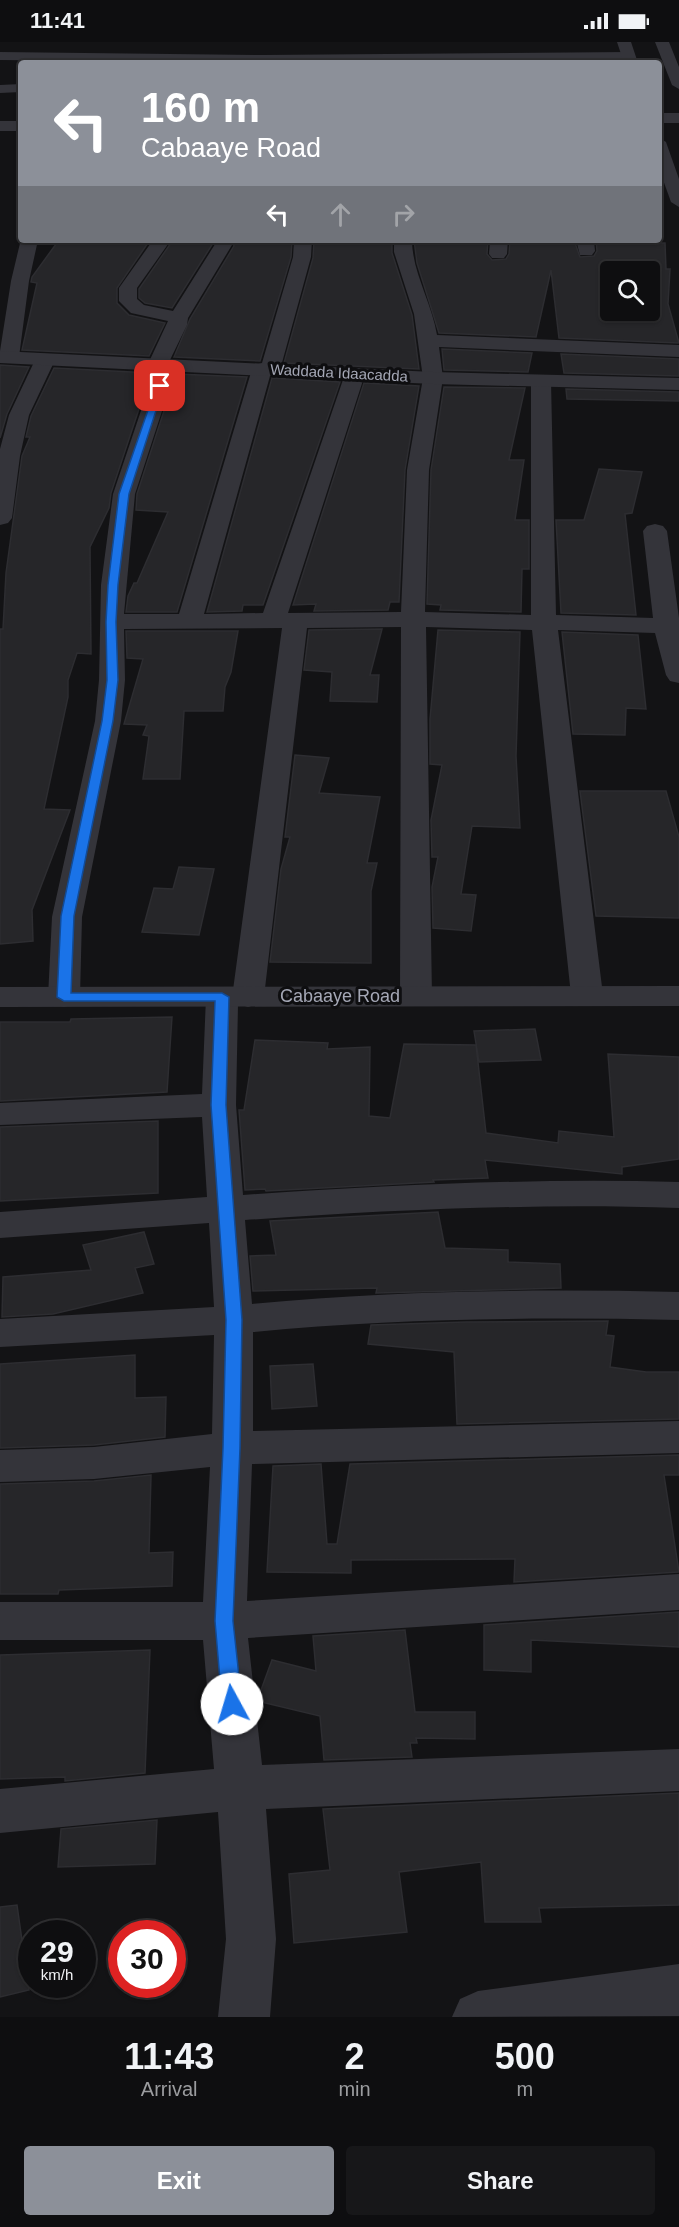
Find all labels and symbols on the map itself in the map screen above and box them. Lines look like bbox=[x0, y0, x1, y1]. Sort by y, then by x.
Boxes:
pin bbox=[134, 360, 185, 411]
street label: Waddada Idaacadda bbox=[270, 360, 409, 385]
street label: Cabaaye Road bbox=[280, 986, 400, 1006]
position arrow bbox=[200, 1672, 264, 1736]
speed limit sign: 30 bbox=[108, 1920, 186, 1998]

